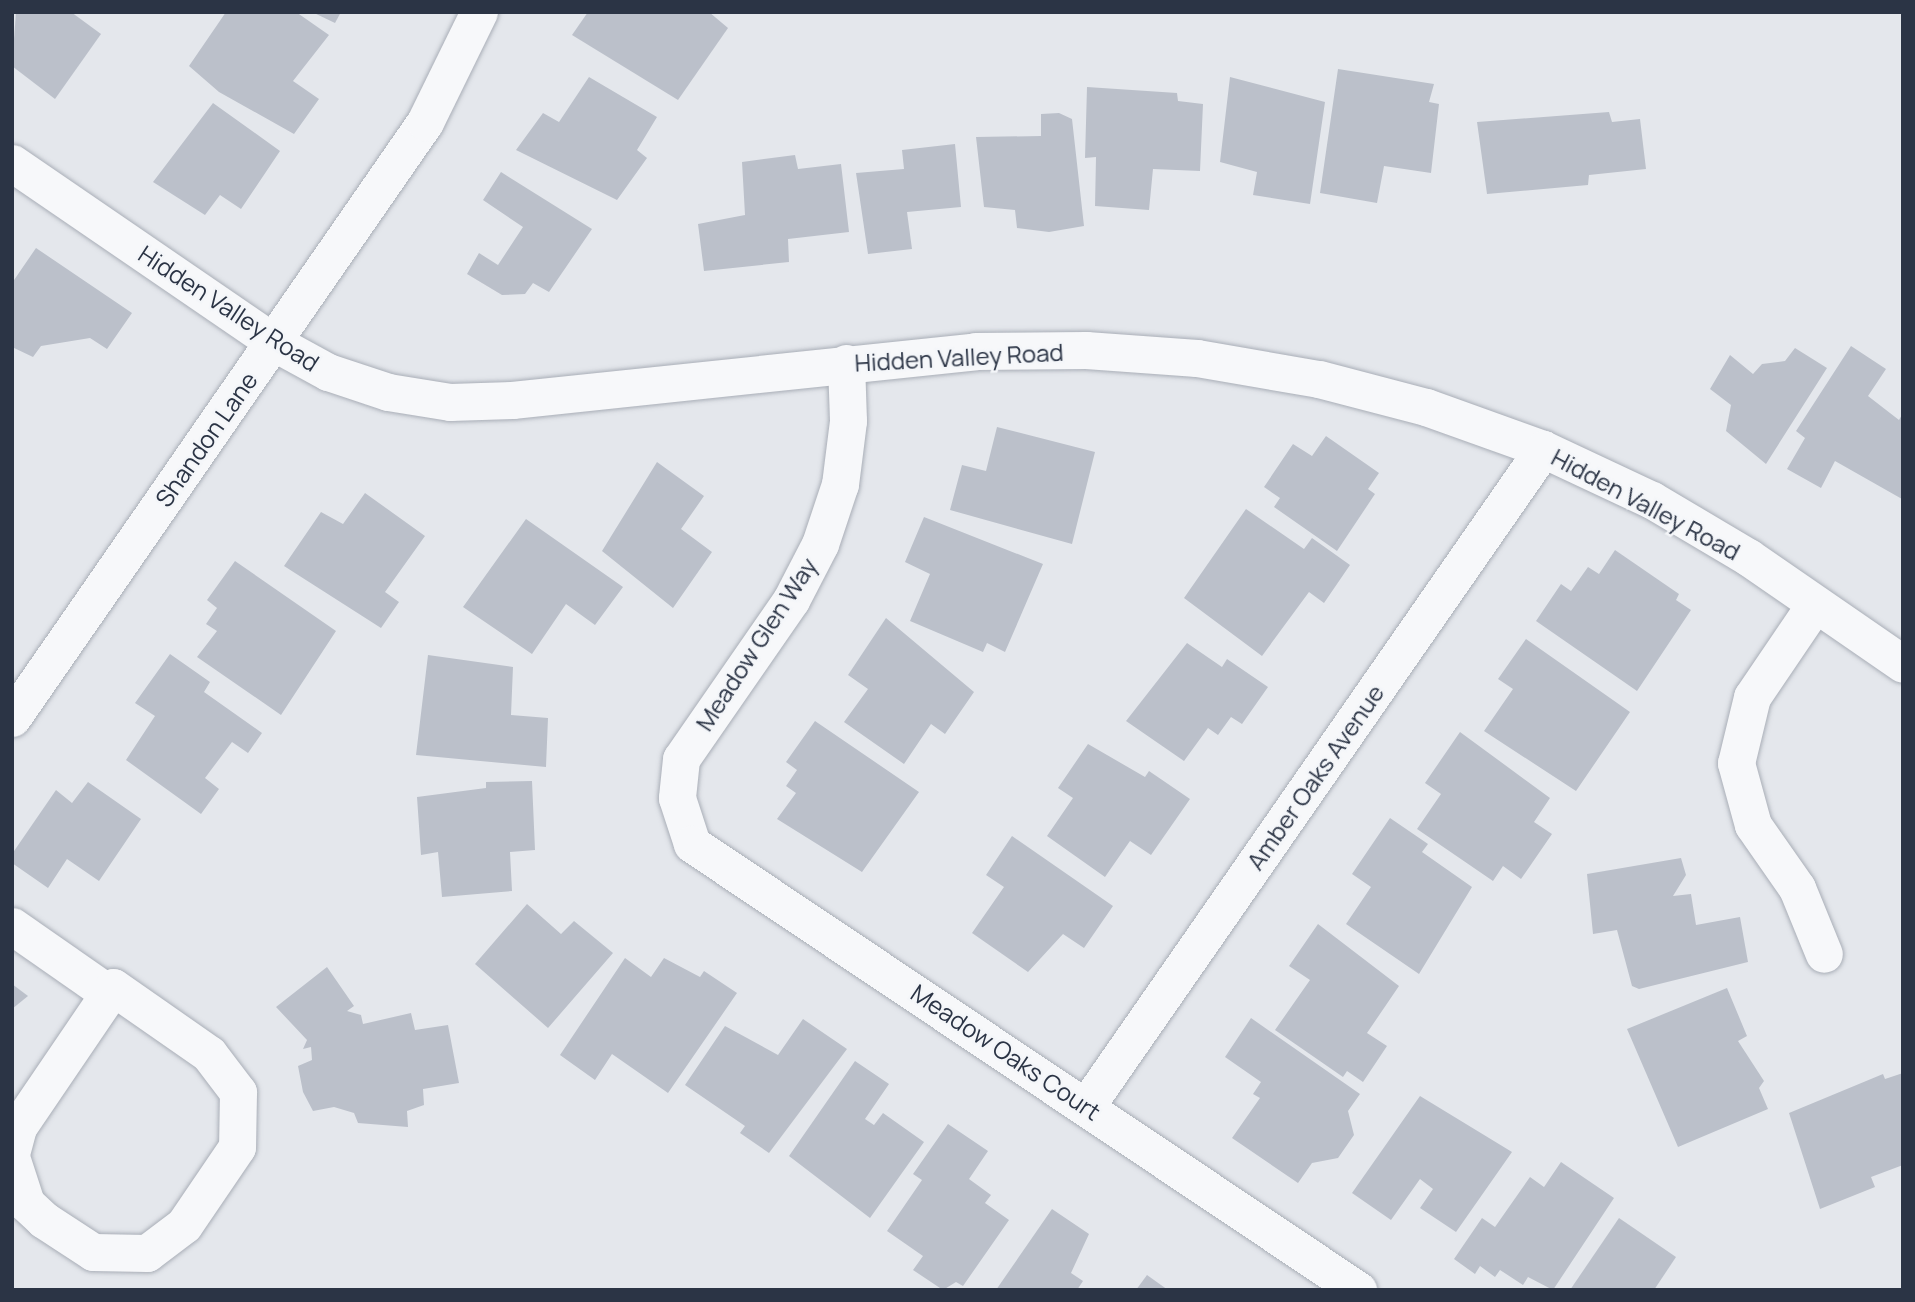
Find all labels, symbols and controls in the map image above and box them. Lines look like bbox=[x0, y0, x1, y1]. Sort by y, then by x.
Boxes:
street label: Hidden Valley Road bbox=[133, 239, 325, 377]
street label: Hidden Valley Road bbox=[854, 337, 1064, 377]
street label: Shandon Lane bbox=[149, 366, 263, 512]
street label: Hidden Valley Road bbox=[1547, 442, 1745, 566]
street label: Meadow Glen Way bbox=[689, 552, 823, 736]
street label: Amber Oaks Avenue bbox=[1240, 679, 1390, 875]
street label: Meadow Oaks Court bbox=[906, 978, 1106, 1126]

